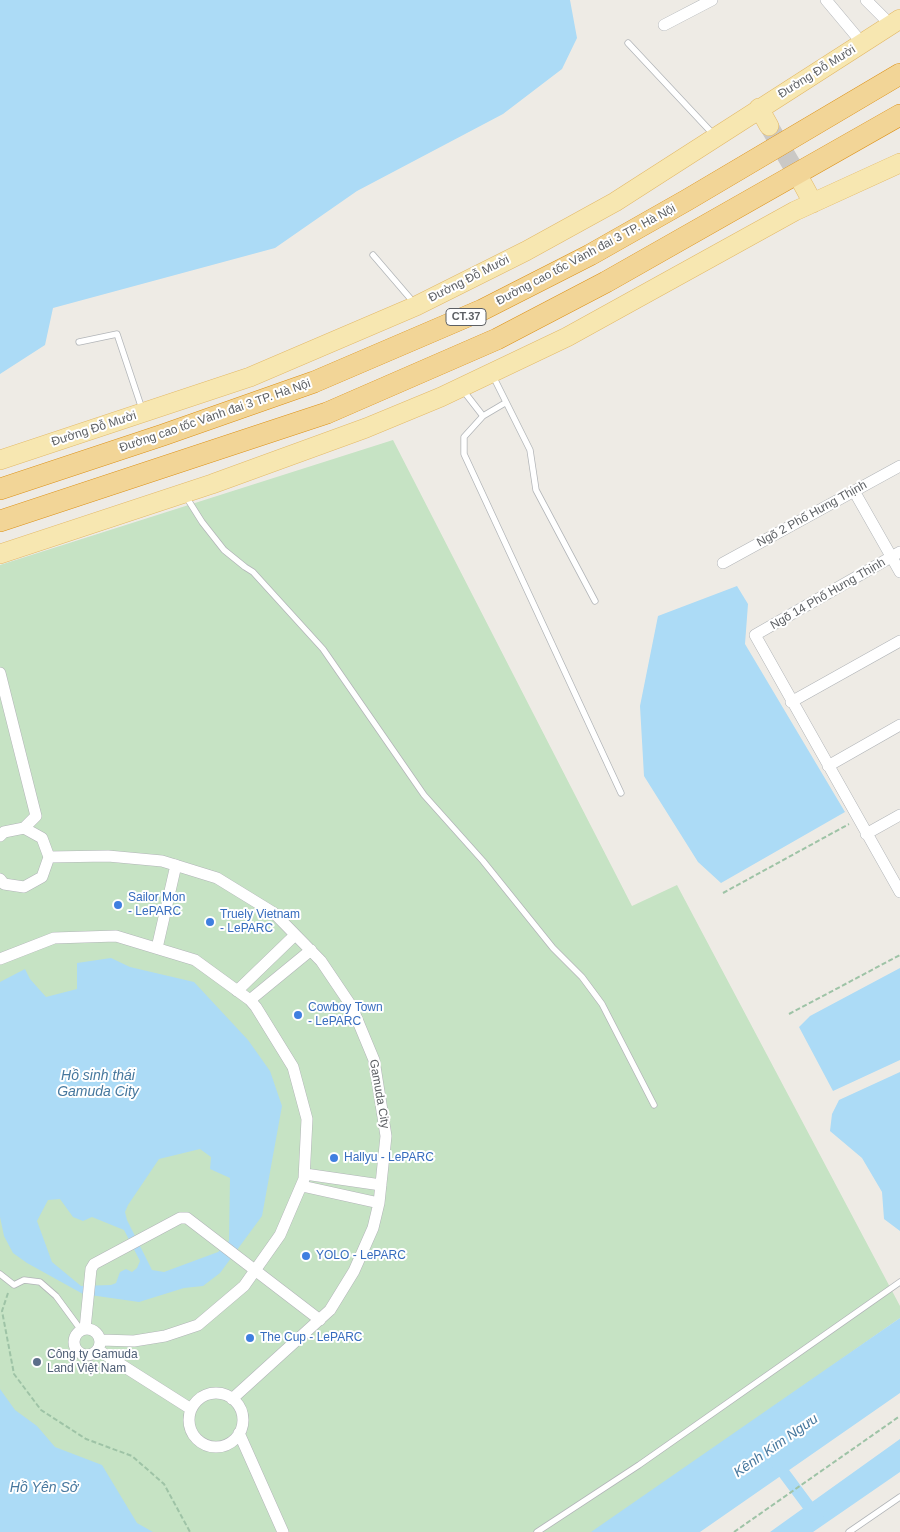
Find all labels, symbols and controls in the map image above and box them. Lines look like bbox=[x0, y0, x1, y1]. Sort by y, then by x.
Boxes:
street label: Đường Đỗ Mười bbox=[776, 42, 858, 102]
street label: Đường cao tốc Vành đai 3 TP. Hà Nội bbox=[494, 201, 678, 309]
street label: Đường Đỗ Mười bbox=[426, 252, 512, 306]
road number: CT.37 bbox=[446, 308, 486, 326]
street label: Đường cao tốc Vành đai 3 TP. Hà Nội bbox=[118, 376, 312, 456]
street label: Đường Đỗ Mười bbox=[50, 408, 138, 450]
street label: Ngõ 2 Phố Hưng Thịnh bbox=[755, 478, 869, 550]
street label: Ngõ 14 Phố Hưng Thịnh bbox=[768, 555, 888, 633]
place label: Sailor Mon - LePARC bbox=[128, 891, 185, 919]
marker: Sailor Mon - LePARC bbox=[112, 899, 124, 911]
place label: Truely Vietnam - LePARC bbox=[220, 908, 300, 936]
marker: Truely Vietnam - LePARC bbox=[204, 916, 216, 928]
place label: Cowboy Town - LePARC bbox=[308, 1001, 383, 1029]
marker: Cowboy Town - LePARC bbox=[292, 1009, 304, 1021]
street label: Gamuda City bbox=[366, 1058, 392, 1130]
water label: Hồ sinh thái Gamuda City bbox=[57, 1068, 139, 1100]
place label: Hallyu - LePARC bbox=[344, 1151, 434, 1165]
marker: Hallyu - LePARC bbox=[328, 1152, 340, 1164]
place label: YOLO - LePARC bbox=[316, 1249, 406, 1263]
marker: YOLO - LePARC bbox=[300, 1250, 312, 1262]
place label: The Cup - LePARC bbox=[260, 1331, 362, 1345]
marker: The Cup - LePARC bbox=[244, 1332, 256, 1344]
place label: Công ty Gamuda Land Việt Nam bbox=[47, 1348, 138, 1376]
marker: Công ty Gamuda Land Việt Nam bbox=[31, 1356, 43, 1368]
water label: Kênh Kim Ngưu bbox=[731, 1411, 821, 1481]
water label: Hồ Yên Sở bbox=[10, 1480, 78, 1496]

